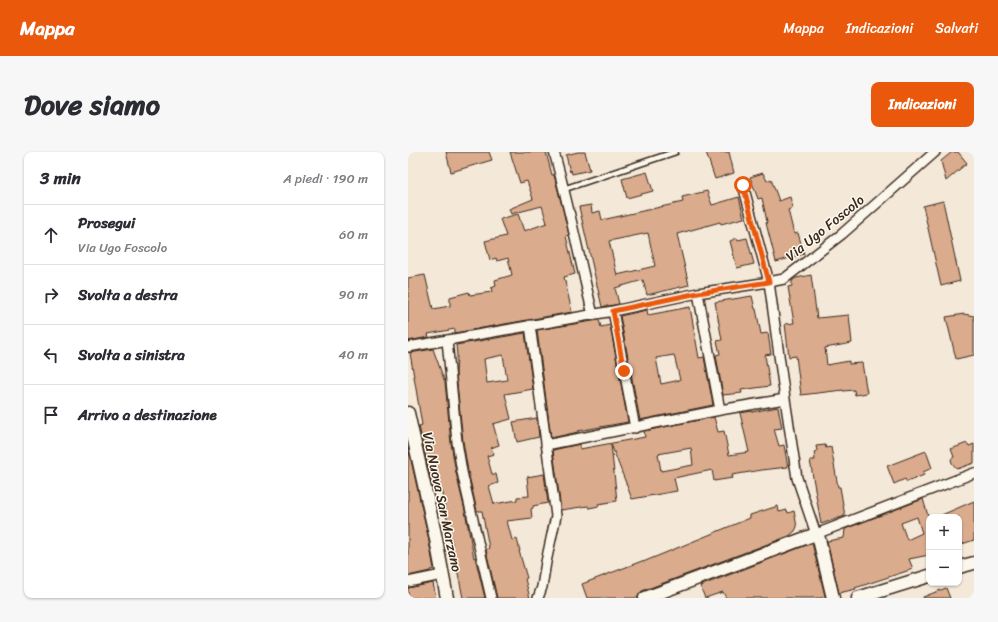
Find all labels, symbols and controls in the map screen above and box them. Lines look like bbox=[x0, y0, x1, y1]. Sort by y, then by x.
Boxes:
text: Mappa bbox=[20, 12, 75, 45]
text: Mappa bbox=[783, 16, 824, 41]
text: Indicazioni bbox=[846, 16, 913, 41]
text: Salvati bbox=[935, 16, 978, 41]
text: Dove siamo bbox=[24, 80, 160, 129]
button: Indicazioni bbox=[871, 82, 974, 127]
text: 3 min bbox=[40, 163, 81, 193]
text: A piedi · 190 m bbox=[283, 167, 368, 190]
route start bbox=[734, 176, 752, 194]
street label: Via Ugo Foscolo bbox=[780, 188, 870, 268]
text: Prosegui bbox=[78, 210, 135, 236]
text: 60 m bbox=[339, 223, 368, 246]
icon: ahead bbox=[40, 224, 62, 246]
text: Via Ugo Foscolo bbox=[78, 236, 167, 259]
text: Svolta a destra bbox=[78, 282, 177, 308]
text: 90 m bbox=[338, 283, 368, 306]
icon: right bbox=[40, 284, 62, 306]
text: Svolta a sinistra bbox=[78, 342, 185, 368]
text: 40 m bbox=[338, 343, 368, 366]
icon: left bbox=[40, 344, 62, 366]
route end bbox=[615, 362, 633, 380]
text: Arrivo a destinazione bbox=[78, 402, 217, 428]
icon: arrive bbox=[40, 404, 62, 426]
street label: Via Nuova San Marzano bbox=[415, 430, 469, 574]
map controls bbox=[926, 514, 962, 586]
button: + bbox=[926, 514, 962, 550]
button: − bbox=[926, 550, 962, 586]

